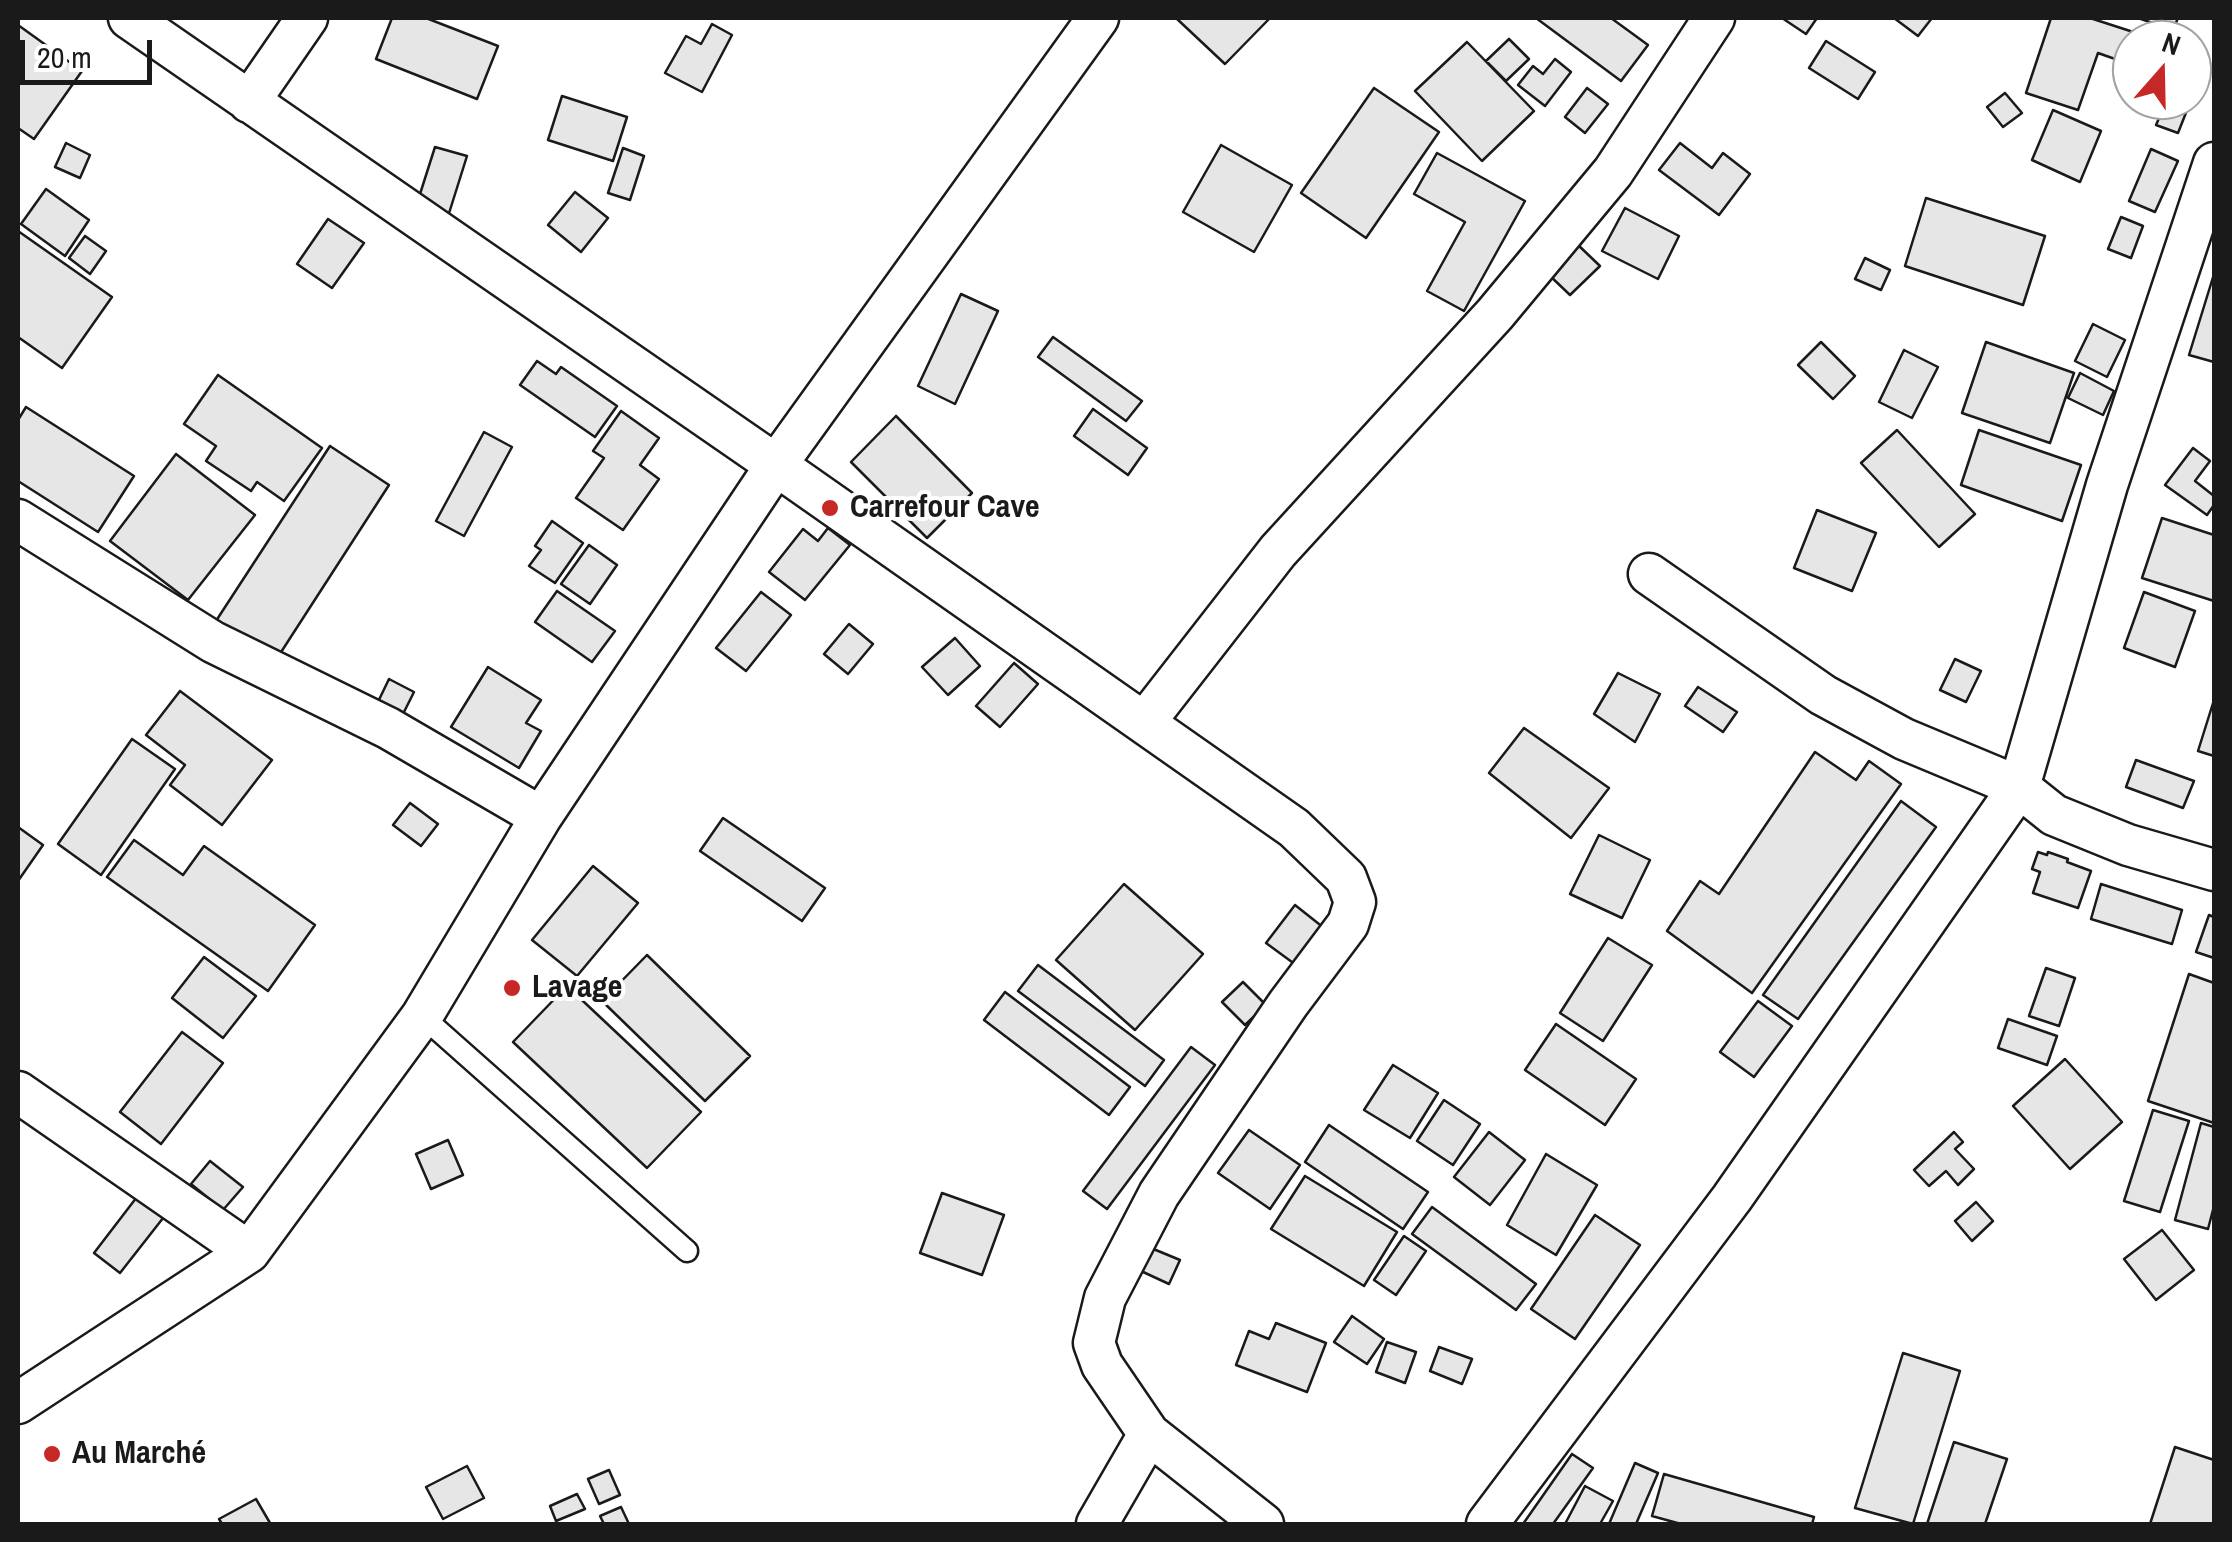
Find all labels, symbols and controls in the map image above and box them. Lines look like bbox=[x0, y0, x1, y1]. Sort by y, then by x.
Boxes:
scale bar bbox=[25, 20, 158, 82]
north arrow bbox=[2112, 20, 2212, 120]
text: N bbox=[2157, 23, 2186, 64]
text: 20 m bbox=[37, 37, 92, 77]
place label: Carrefour Cave bbox=[850, 489, 1040, 527]
marker: Carrefour Cave bbox=[819, 497, 841, 519]
place label: Lavage bbox=[532, 969, 622, 1007]
marker: Lavage bbox=[501, 977, 523, 999]
place label: Au Marché bbox=[72, 1435, 206, 1473]
marker: Au Marché bbox=[41, 1443, 63, 1465]

